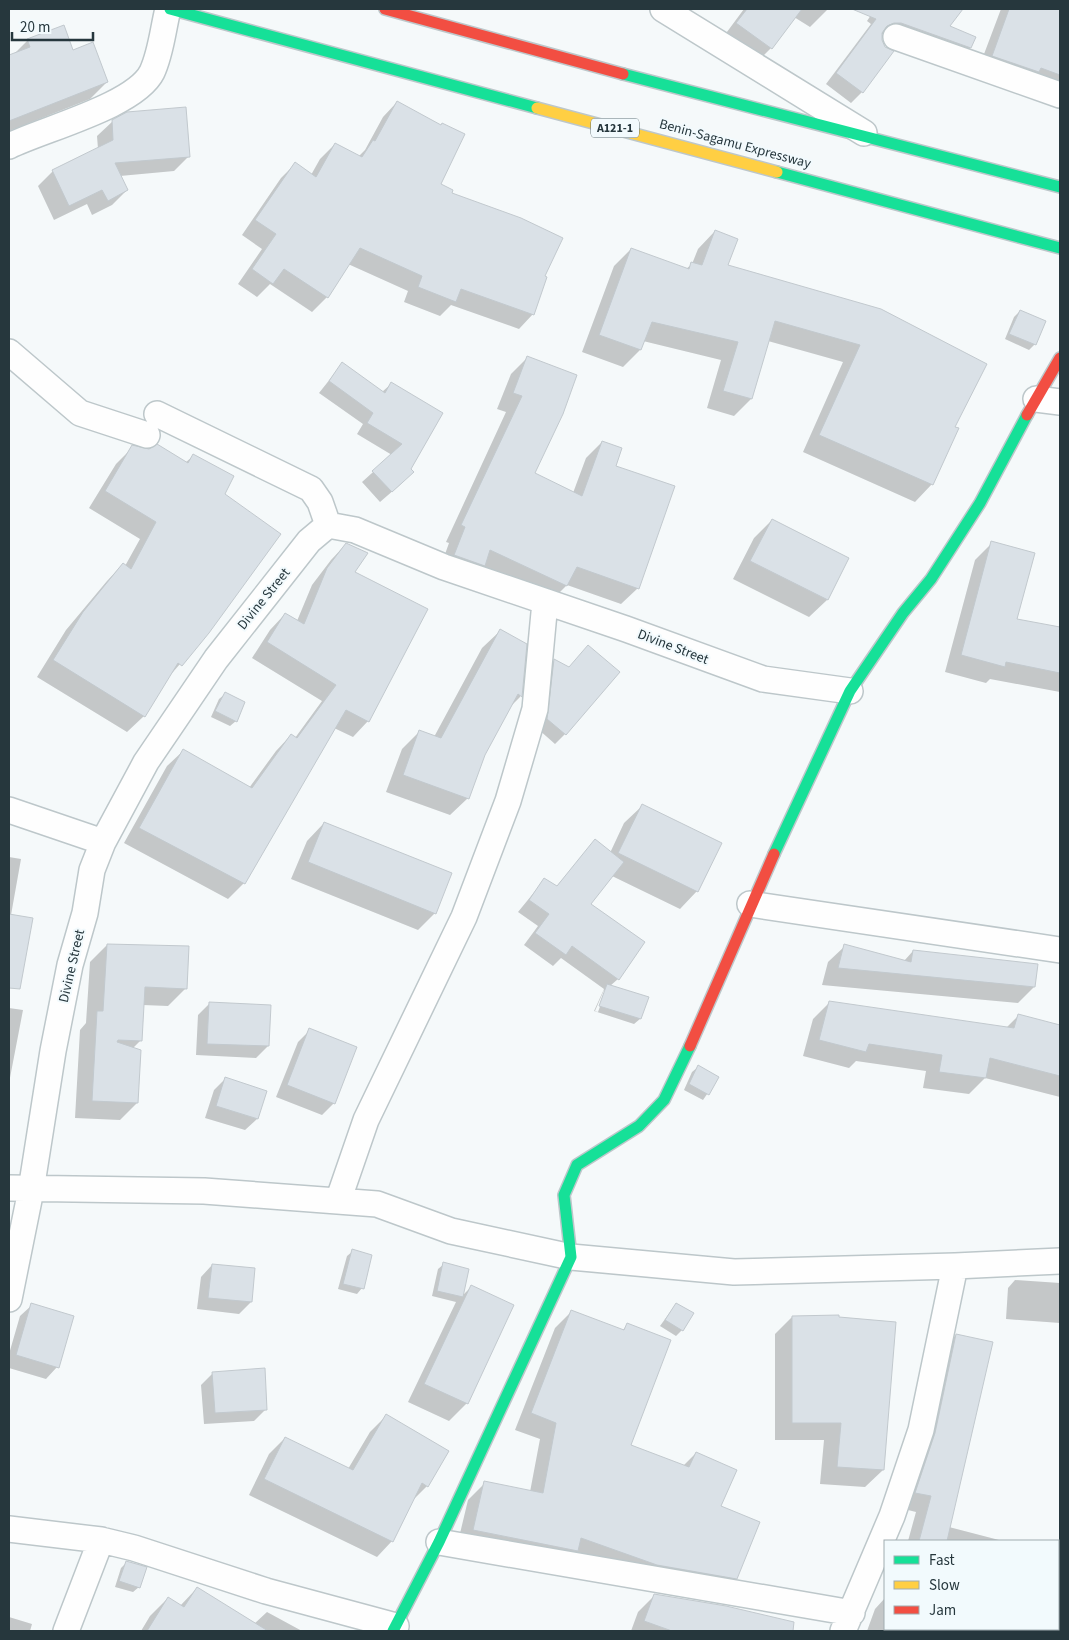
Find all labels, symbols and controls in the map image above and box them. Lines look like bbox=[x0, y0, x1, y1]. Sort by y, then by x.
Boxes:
scale bar bbox=[12, 10, 94, 42]
text: 20 m bbox=[20, 17, 50, 38]
street label: Benin-Sagamu Expressway bbox=[657, 114, 814, 174]
road number: A121-1 bbox=[591, 119, 639, 138]
street label: Divine Street bbox=[233, 564, 295, 634]
street label: Divine Street bbox=[635, 624, 712, 670]
street label: Divine Street bbox=[54, 927, 90, 1005]
legend bbox=[884, 1540, 1059, 1630]
text: Fast bbox=[929, 1550, 955, 1571]
text: Slow bbox=[929, 1575, 960, 1596]
text: Jam bbox=[929, 1600, 956, 1621]

